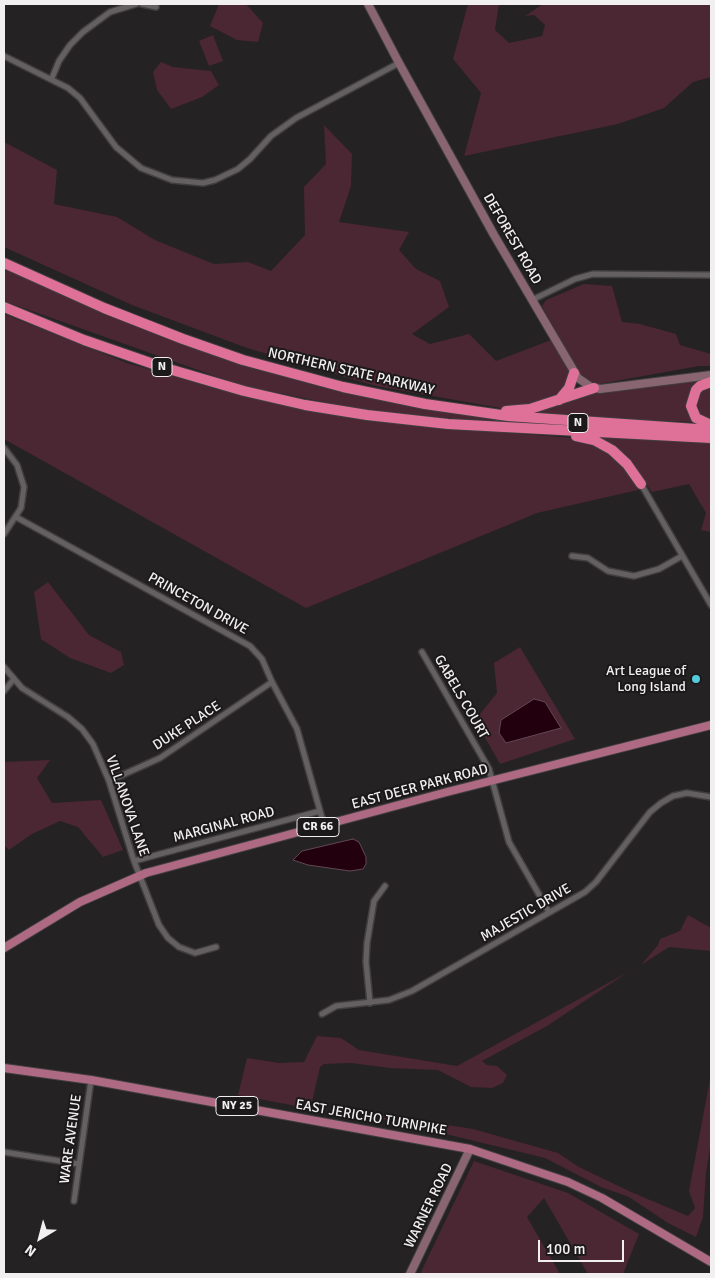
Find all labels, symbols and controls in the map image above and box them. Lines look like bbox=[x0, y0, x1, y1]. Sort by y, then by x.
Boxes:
street label: DEFOREST ROAD bbox=[479, 191, 545, 287]
street label: NORTHERN STATE PARKWAY bbox=[266, 345, 436, 399]
road number: N bbox=[152, 358, 172, 377]
road number: N bbox=[568, 413, 588, 432]
street label: PRINCETON DRIVE bbox=[145, 569, 251, 639]
street label: GABELS COURT bbox=[430, 652, 492, 742]
place label: Art League of Long Island bbox=[606, 663, 686, 696]
marker: Art League of Long Island bbox=[690, 673, 702, 685]
street label: DUKE PLACE bbox=[150, 698, 224, 754]
street label: VILLANOVA LANE bbox=[102, 753, 152, 859]
street label: EAST DEER PARK ROAD bbox=[350, 761, 490, 813]
street label: MARGINAL ROAD bbox=[171, 803, 277, 847]
road number: CR 66 bbox=[297, 818, 339, 836]
street label: MAJESTIC DRIVE bbox=[478, 880, 574, 946]
street label: WARE AVENUE bbox=[56, 1093, 86, 1185]
road number: NY 25 bbox=[216, 1096, 258, 1116]
street label: EAST JERICHO TURNPIKE bbox=[294, 1096, 448, 1140]
street label: WARNER ROAD bbox=[401, 1161, 457, 1251]
north arrow bbox=[15, 1213, 65, 1263]
scale bar bbox=[540, 1230, 626, 1262]
text: 100 m bbox=[546, 1240, 586, 1258]
text: N bbox=[22, 1241, 40, 1260]

